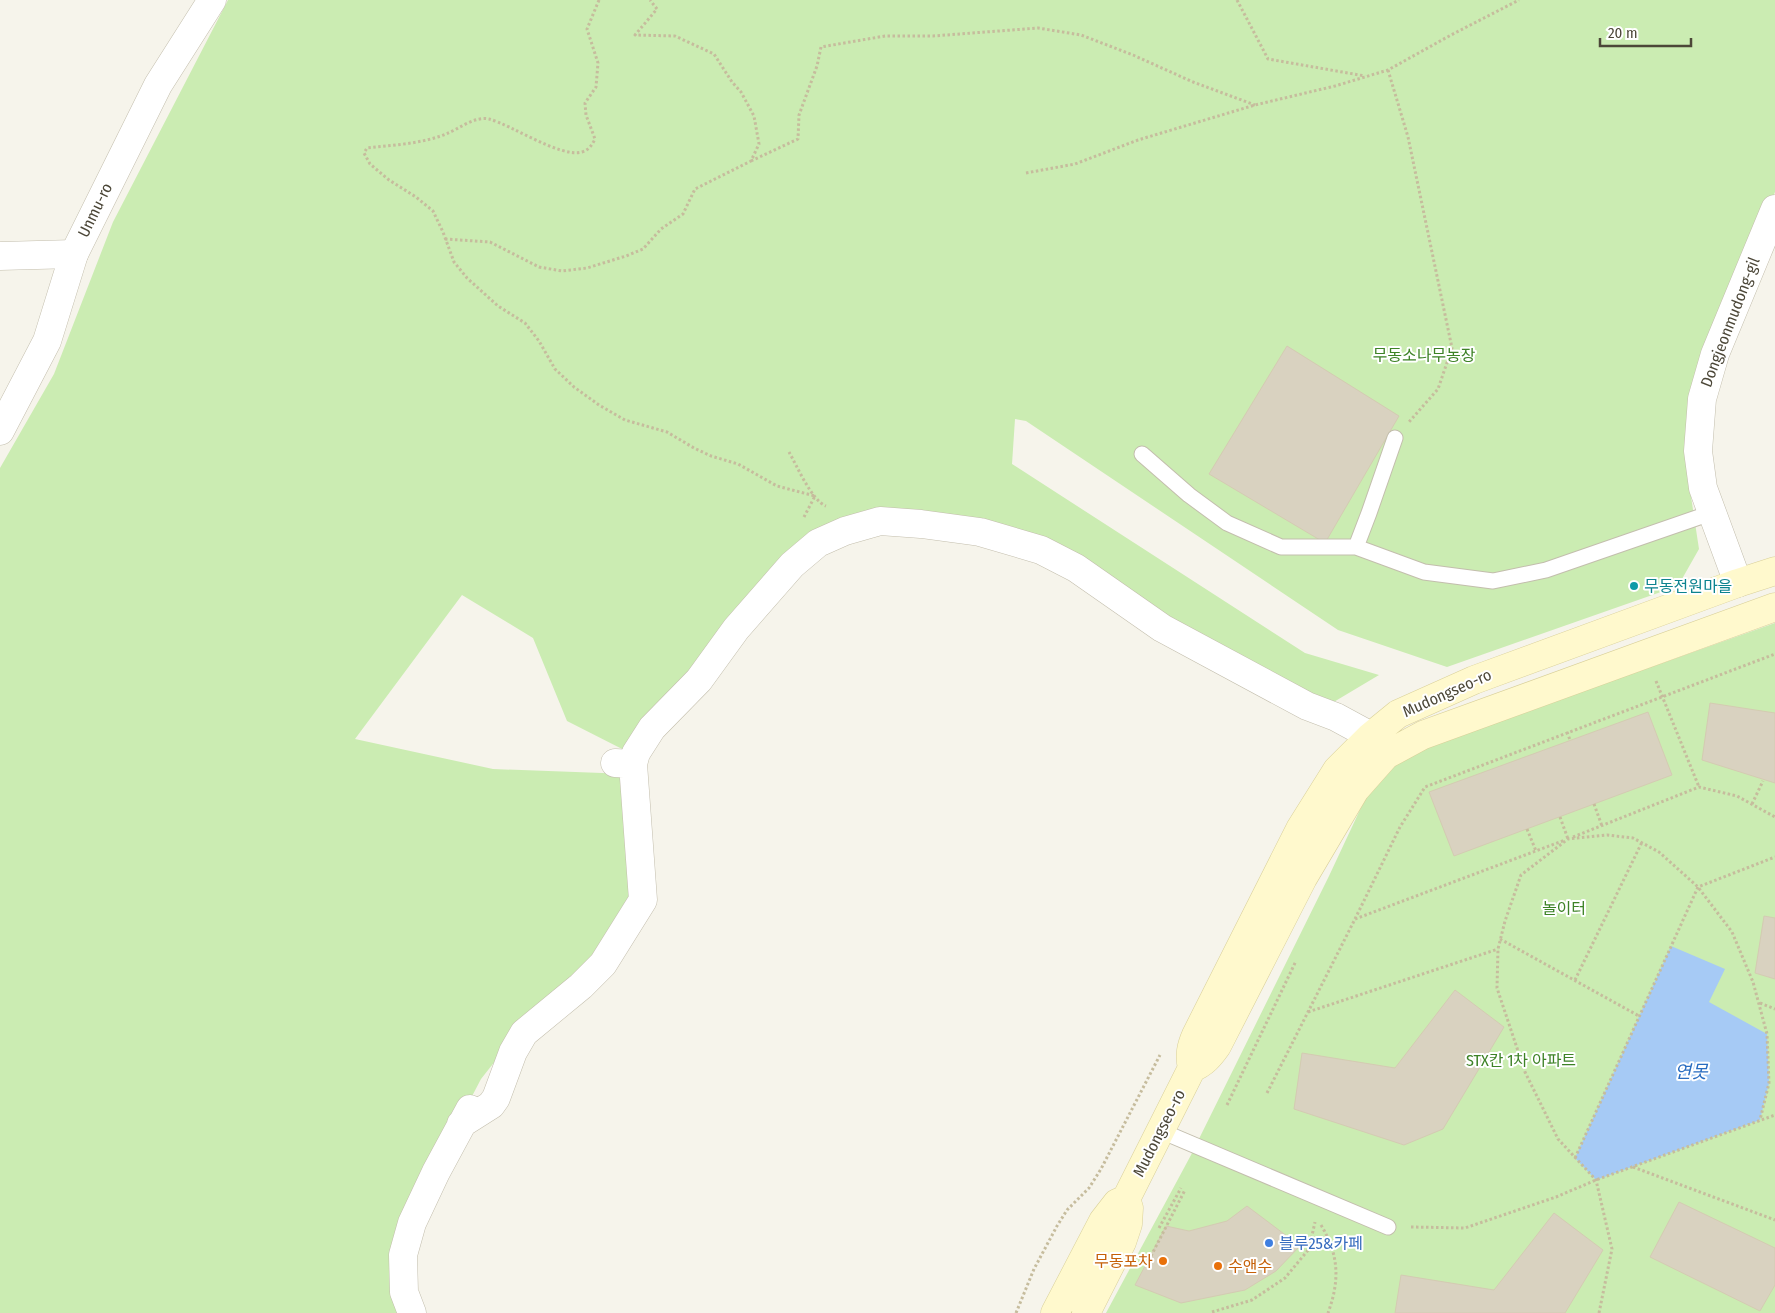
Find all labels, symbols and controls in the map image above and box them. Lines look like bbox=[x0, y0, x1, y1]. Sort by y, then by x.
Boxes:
scale bar bbox=[1600, 15, 1691, 47]
text: 20 m bbox=[1608, 24, 1638, 42]
street label: Unmu-ro bbox=[74, 180, 116, 240]
street label: Dongjeonmudong-gil bbox=[1696, 254, 1764, 390]
park label: 무동소나무농장 bbox=[1372, 346, 1476, 365]
place label: 무동전원마을 bbox=[1644, 577, 1732, 596]
marker: 무동전원마을 bbox=[1628, 580, 1640, 592]
street label: Mudongseo-ro bbox=[1400, 665, 1494, 721]
park label: 놀이터 bbox=[1542, 899, 1586, 918]
park label: STX칸 1차 아파트 bbox=[1466, 1051, 1576, 1070]
water label: 연못 bbox=[1674, 1061, 1709, 1083]
street label: Mudongseo-ro bbox=[1129, 1086, 1189, 1180]
place label: 블루25&카페 bbox=[1279, 1234, 1363, 1253]
marker: 블루25&카페 bbox=[1263, 1237, 1275, 1249]
place label: 무동포차 bbox=[1094, 1252, 1153, 1271]
marker: 무동포차 bbox=[1157, 1255, 1169, 1267]
place label: 수앤수 bbox=[1228, 1257, 1272, 1276]
marker: 수앤수 bbox=[1212, 1260, 1224, 1272]

